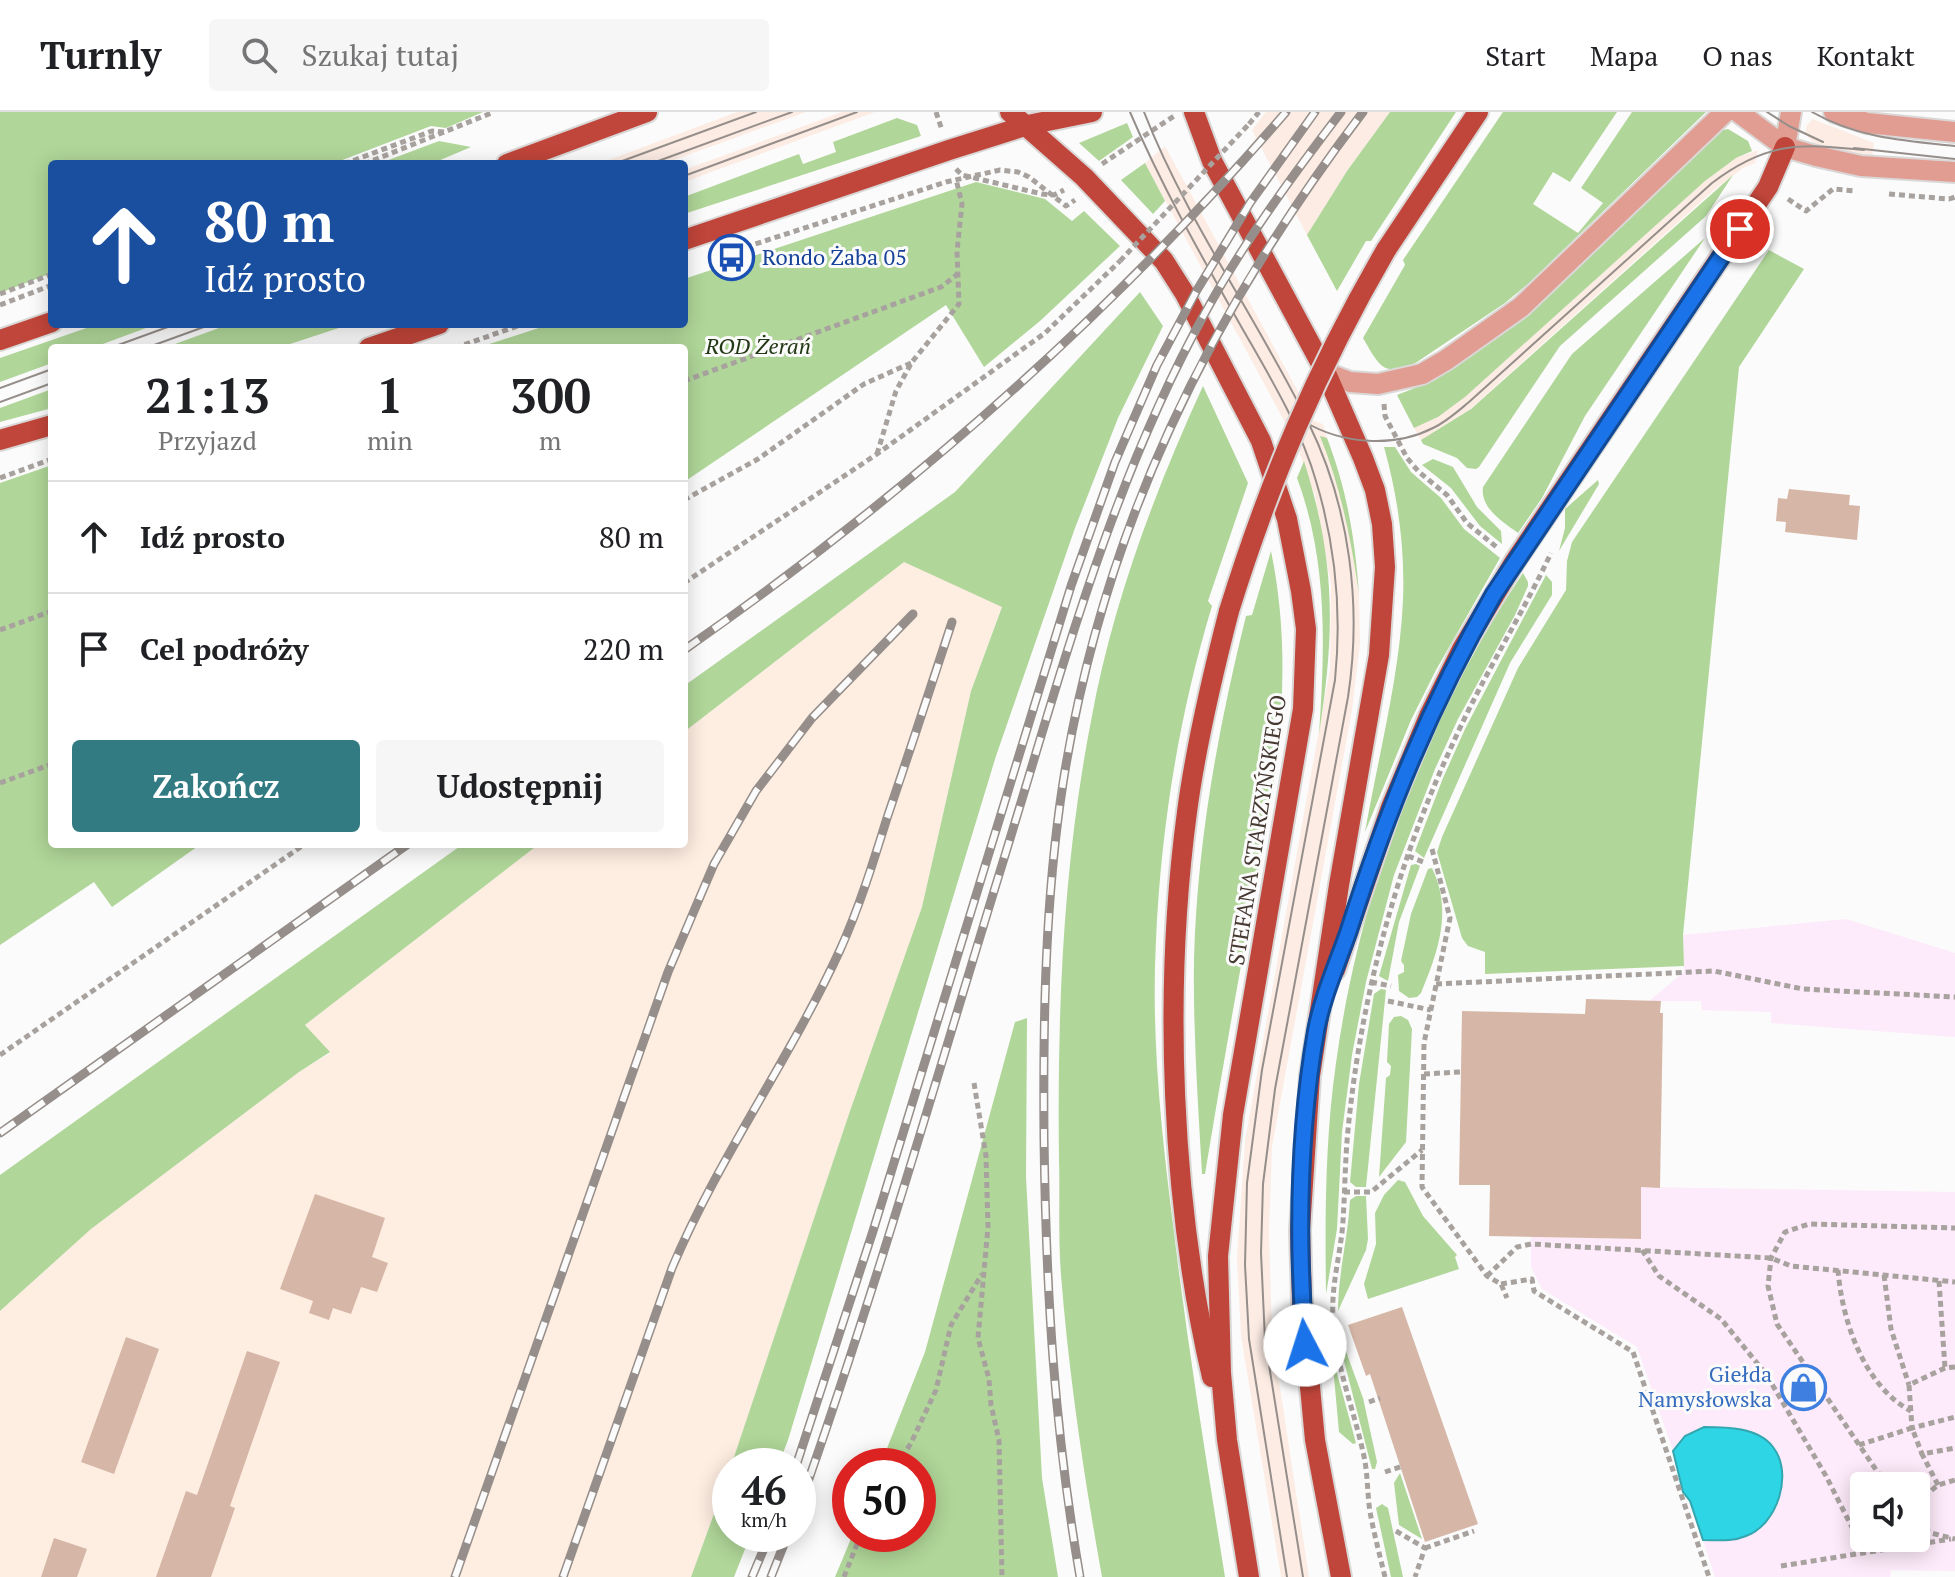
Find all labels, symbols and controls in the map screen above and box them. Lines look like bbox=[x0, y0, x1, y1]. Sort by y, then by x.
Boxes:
search box bbox=[209, 19, 769, 91]
text: Turnly bbox=[40, 30, 161, 80]
icon: search bbox=[237, 33, 281, 77]
text: Szukaj tutaj bbox=[301, 35, 459, 75]
text: Start bbox=[1485, 37, 1546, 74]
text: Mapa bbox=[1590, 37, 1658, 74]
text: O nas bbox=[1702, 37, 1773, 74]
text: Kontakt bbox=[1817, 37, 1915, 74]
text: 80 m bbox=[204, 184, 334, 258]
icon: ahead bbox=[72, 192, 176, 296]
pin bbox=[1706, 195, 1774, 263]
icon: arrive bbox=[1718, 207, 1762, 251]
bus stop icon: Rondo Żaba 05 bbox=[707, 233, 755, 281]
place label: Rondo Żaba 05 bbox=[762, 242, 907, 271]
text: Idź prosto bbox=[204, 255, 366, 302]
park label: ROD Żerań bbox=[704, 331, 811, 360]
text: 21:13 bbox=[145, 363, 270, 427]
text: 1 bbox=[376, 363, 403, 427]
text: 300 bbox=[510, 363, 591, 427]
text: Przyjazd bbox=[158, 423, 257, 457]
text: min bbox=[367, 423, 413, 457]
text: m bbox=[539, 423, 562, 457]
icon: ahead bbox=[72, 515, 116, 559]
text: Idź prosto bbox=[140, 517, 285, 557]
text: 80 m bbox=[599, 517, 664, 557]
icon: arrive bbox=[72, 627, 116, 671]
text: Cel podróży bbox=[140, 629, 309, 669]
text: 220 m bbox=[583, 629, 664, 669]
street label: STEFANA STARZYŃSKIEGO bbox=[1221, 693, 1292, 967]
button: Zakończ bbox=[72, 740, 360, 832]
button: Udostępnij bbox=[376, 740, 664, 832]
position arrow bbox=[1263, 1303, 1347, 1387]
place label: Giełda Namysłowska bbox=[1638, 1359, 1772, 1413]
shop icon: Giełda Namysłowska bbox=[1779, 1363, 1827, 1411]
speed limit sign: 50 bbox=[832, 1448, 936, 1552]
text: 46 bbox=[741, 1463, 787, 1516]
map controls bbox=[1850, 1472, 1930, 1552]
button: sound bbox=[1850, 1472, 1930, 1552]
text: km/h bbox=[741, 1506, 787, 1533]

